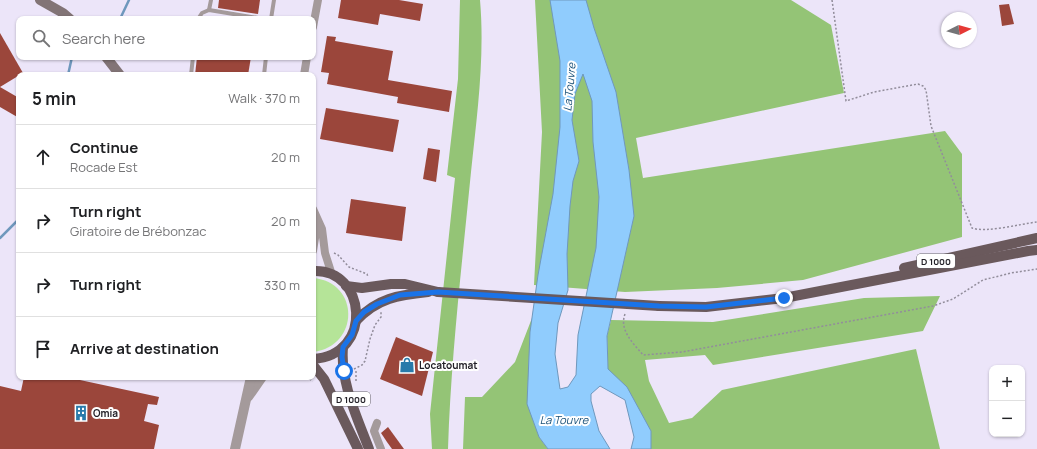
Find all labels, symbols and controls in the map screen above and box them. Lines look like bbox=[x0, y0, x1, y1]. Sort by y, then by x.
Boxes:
north arrow bbox=[941, 12, 977, 48]
search box bbox=[16, 16, 316, 60]
icon: search bbox=[30, 27, 52, 49]
text: Search here bbox=[62, 28, 145, 49]
water label: La Touvre bbox=[559, 62, 579, 112]
text: 5 min bbox=[32, 87, 76, 110]
text: Walk · 370 m bbox=[228, 89, 300, 107]
text: Continue bbox=[70, 137, 138, 158]
icon: ahead bbox=[32, 146, 54, 168]
text: 20 m bbox=[271, 148, 300, 166]
text: Rocade Est bbox=[70, 158, 138, 176]
text: Turn right bbox=[70, 201, 141, 222]
icon: right bbox=[32, 210, 54, 232]
text: 20 m bbox=[271, 212, 300, 230]
text: Giratoire de Brébonzac bbox=[70, 222, 206, 240]
road number: D 1000 bbox=[917, 254, 955, 268]
icon: right bbox=[32, 274, 54, 296]
text: Turn right bbox=[70, 274, 141, 295]
text: 330 m bbox=[264, 276, 300, 294]
route end bbox=[775, 289, 793, 307]
icon: arrive bbox=[32, 338, 54, 360]
text: Arrive at destination bbox=[70, 338, 219, 359]
shop icon: Locatoumat bbox=[398, 356, 416, 374]
place label: Locatoumat bbox=[419, 358, 478, 372]
route start bbox=[335, 362, 353, 380]
map controls bbox=[989, 365, 1025, 437]
button: + bbox=[989, 365, 1025, 401]
road number: D 1000 bbox=[332, 392, 370, 406]
button: − bbox=[989, 401, 1025, 437]
building icon: Omia bbox=[72, 404, 90, 422]
place label: Omia bbox=[93, 406, 118, 420]
water label: La Touvre bbox=[540, 412, 589, 427]

